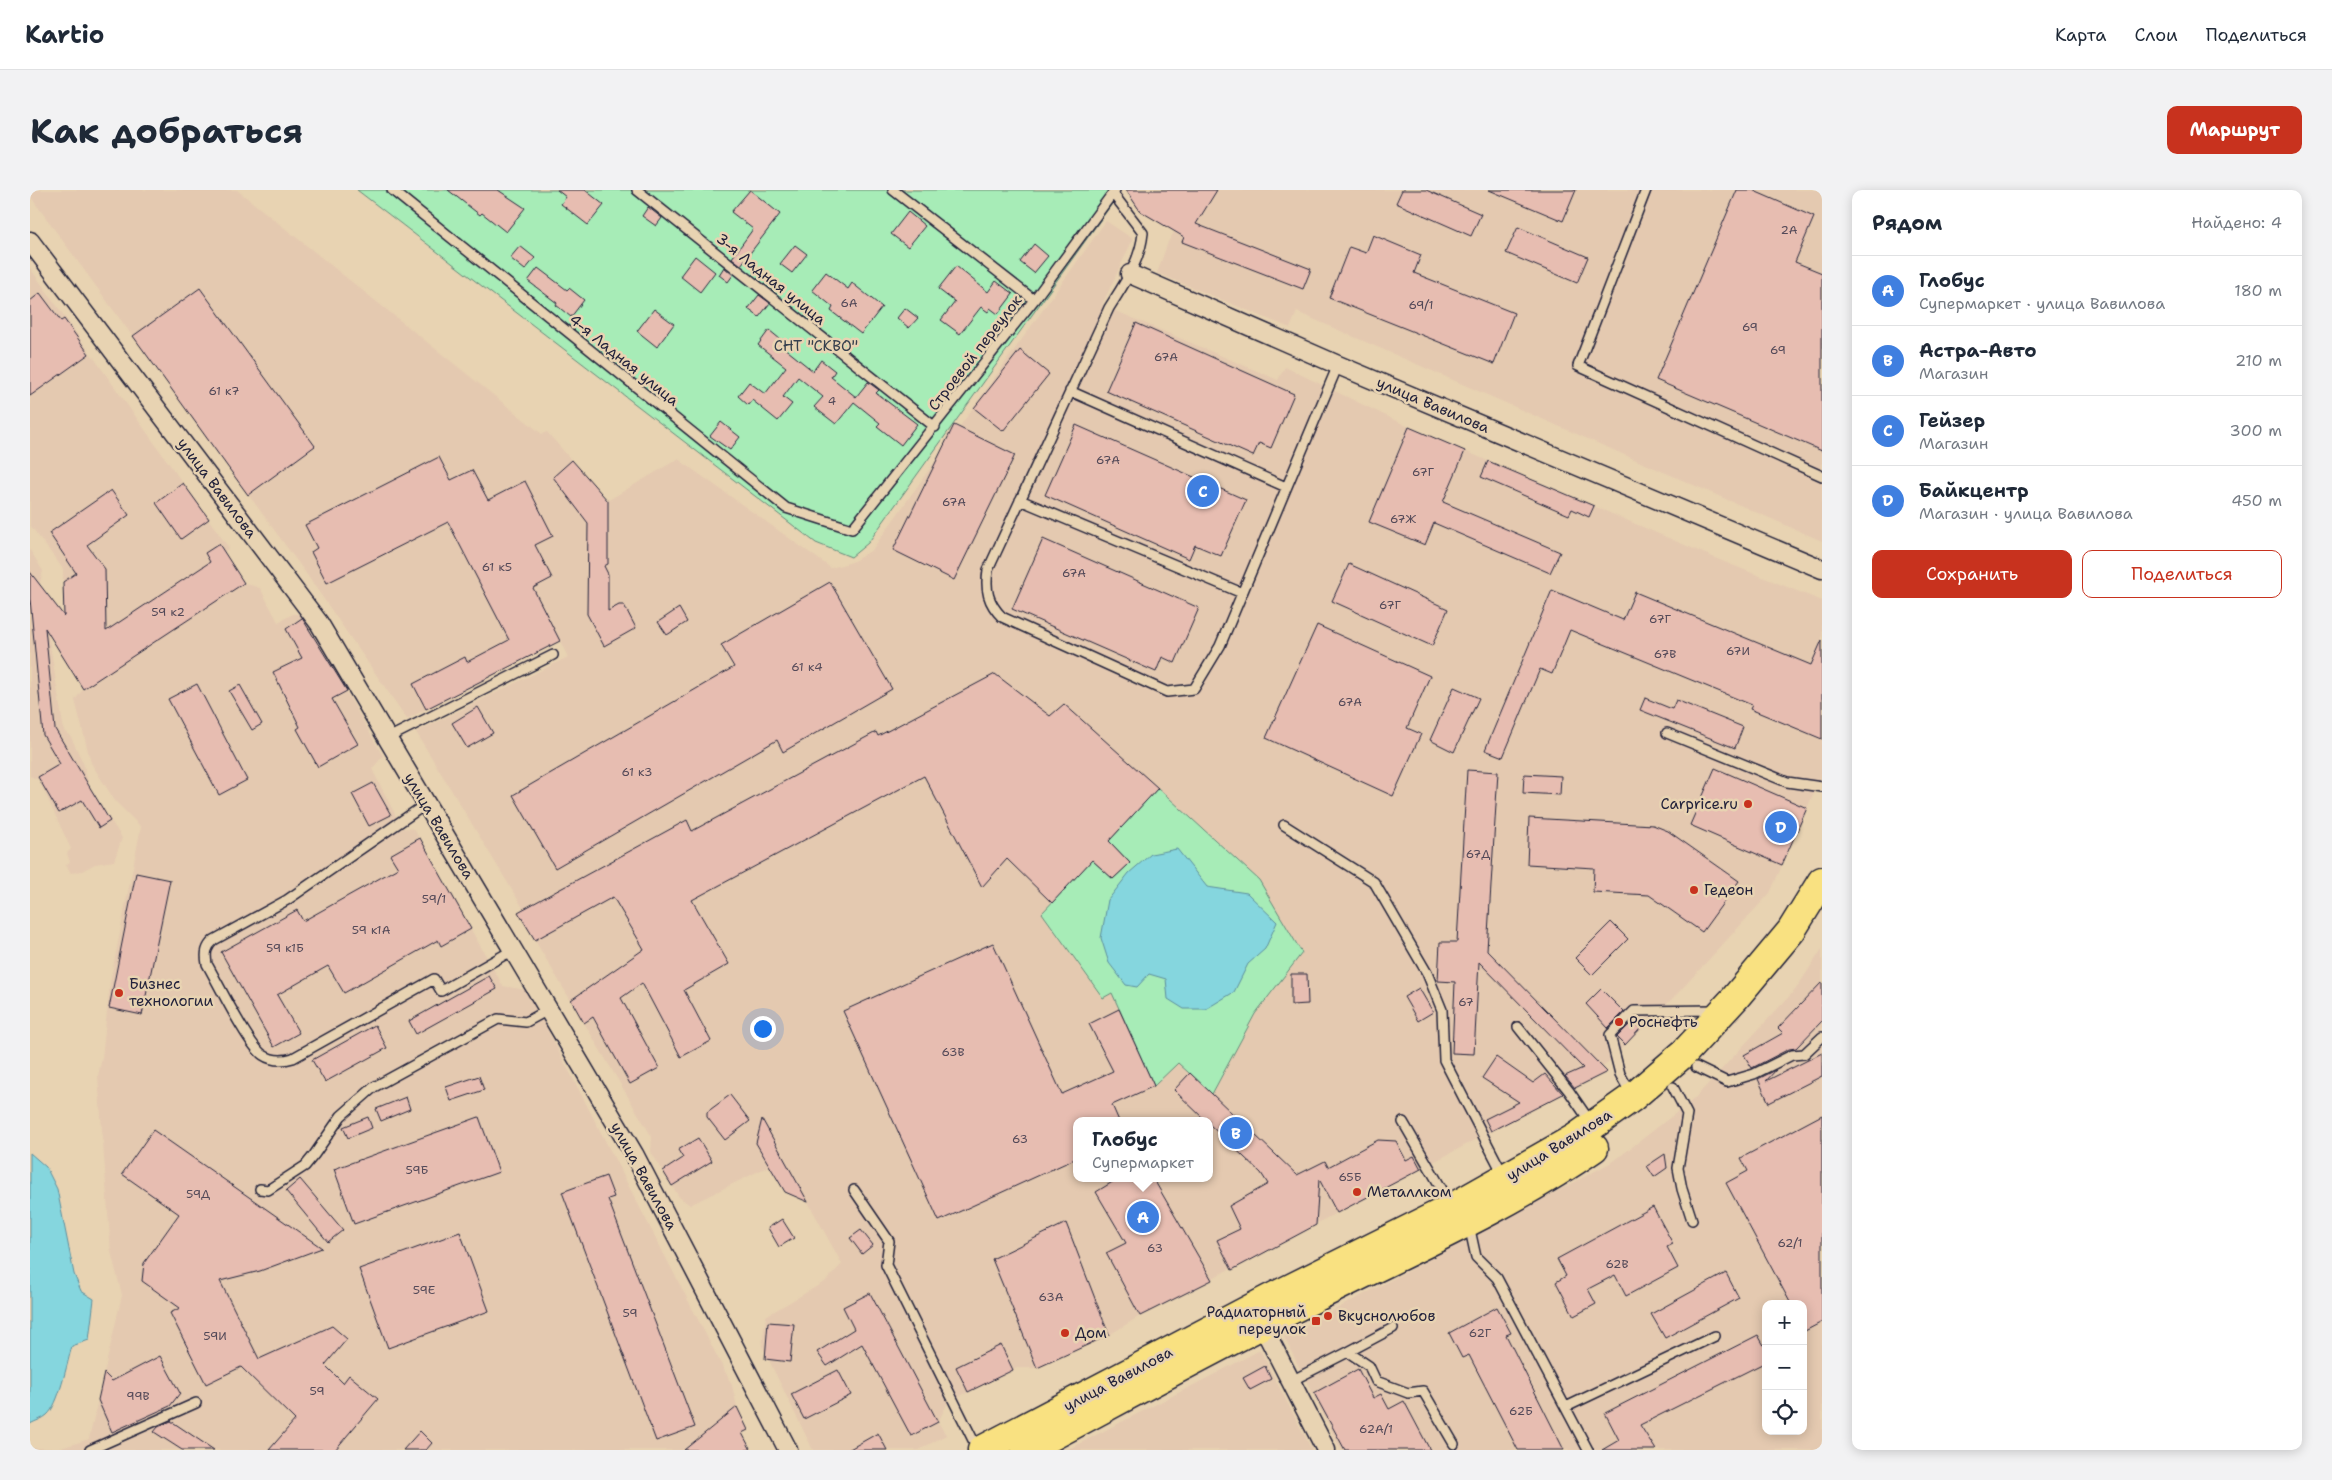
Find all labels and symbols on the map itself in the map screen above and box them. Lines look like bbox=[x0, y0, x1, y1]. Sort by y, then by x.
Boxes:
house number: 2А bbox=[1780, 222, 1798, 238]
street label: 3-я Ладная улица bbox=[712, 229, 830, 330]
street label: Строевой переулок bbox=[924, 291, 1026, 415]
house number: 6А bbox=[840, 295, 858, 311]
house number: 69/1 bbox=[1408, 297, 1434, 313]
street label: 4-я Ладная улица bbox=[565, 310, 684, 411]
house number: 69 bbox=[1742, 319, 1758, 335]
park label: СНТ "СКВО" bbox=[774, 336, 858, 356]
house number: 69 bbox=[1770, 342, 1786, 358]
house number: 67А bbox=[1154, 349, 1178, 365]
street label: улица Вавилова bbox=[1374, 372, 1493, 438]
house number: 61 к7 bbox=[208, 383, 240, 399]
house number: 4 bbox=[828, 393, 836, 409]
street label: улица Вавилова bbox=[173, 434, 262, 543]
house number: 67А bbox=[1096, 452, 1120, 468]
house number: 67Г bbox=[1412, 464, 1435, 480]
pin: C bbox=[1187, 472, 1219, 510]
house number: 67А bbox=[942, 494, 966, 510]
house number: 67Ж bbox=[1390, 511, 1416, 527]
house number: 61 к5 bbox=[482, 559, 512, 575]
house number: 67А bbox=[1062, 565, 1086, 581]
house number: 67Г bbox=[1379, 597, 1402, 613]
house number: 59 к2 bbox=[151, 604, 185, 620]
house number: 67Г bbox=[1649, 611, 1672, 627]
house number: 67И bbox=[1726, 643, 1750, 659]
house number: 67В bbox=[1654, 646, 1676, 662]
house number: 61 к4 bbox=[791, 659, 823, 675]
house number: 67А bbox=[1338, 694, 1362, 710]
house number: 61 к3 bbox=[621, 764, 653, 780]
street label: улица Вавилова bbox=[399, 769, 479, 883]
place label: Carprice.ru bbox=[1661, 794, 1738, 814]
marker: Carprice.ru bbox=[1742, 798, 1754, 810]
pin: D bbox=[1765, 808, 1797, 846]
house number: 67Д bbox=[1466, 846, 1490, 862]
place label: Гедеон bbox=[1704, 880, 1753, 900]
marker: Гедеон bbox=[1688, 884, 1700, 896]
house number: 59/1 bbox=[422, 891, 446, 907]
house number: 59 к1А bbox=[352, 922, 391, 938]
house number: 59 к1Б bbox=[266, 940, 304, 956]
place label: Бизнес технологии bbox=[129, 974, 213, 1011]
marker: Бизнес технологии bbox=[113, 987, 125, 999]
house number: 67 bbox=[1458, 994, 1474, 1010]
place label: Роснефть bbox=[1629, 1012, 1698, 1032]
your location bbox=[750, 1016, 776, 1042]
marker: Роснефть bbox=[1613, 1016, 1625, 1028]
house number: 63В bbox=[941, 1044, 965, 1060]
street label: улица Вавилова bbox=[1503, 1104, 1616, 1185]
pin: B bbox=[1220, 1114, 1252, 1152]
street label: улица Вавилова bbox=[606, 1118, 682, 1234]
house number: 63 bbox=[1012, 1131, 1028, 1147]
house number: 59Б bbox=[405, 1162, 429, 1178]
house number: 65Б bbox=[1338, 1169, 1362, 1185]
place label: Металлком bbox=[1367, 1182, 1452, 1202]
house number: 59Д bbox=[186, 1186, 210, 1202]
marker: Металлком bbox=[1351, 1186, 1363, 1198]
pin: A bbox=[1127, 1198, 1159, 1236]
house number: 62/1 bbox=[1777, 1235, 1803, 1251]
house number: 63 bbox=[1147, 1240, 1163, 1256]
house number: 62В bbox=[1605, 1256, 1629, 1272]
house number: 59Е bbox=[413, 1282, 435, 1298]
house number: 63А bbox=[1039, 1289, 1064, 1305]
place label: Радиаторный переулок bbox=[1206, 1302, 1306, 1339]
house number: 59 bbox=[622, 1305, 638, 1321]
place label: Вкуснолюбов bbox=[1338, 1306, 1435, 1326]
marker: Вкуснолюбов bbox=[1322, 1310, 1334, 1322]
marker: Радиаторный переулок bbox=[1310, 1315, 1322, 1327]
place label: Дом bbox=[1075, 1323, 1107, 1343]
house number: 62Г bbox=[1469, 1325, 1492, 1341]
marker: Дом bbox=[1059, 1327, 1071, 1339]
house number: 59И bbox=[203, 1328, 227, 1344]
street label: улица Вавилова bbox=[1060, 1342, 1177, 1416]
house number: 59 bbox=[309, 1383, 325, 1399]
house number: 99В bbox=[126, 1388, 150, 1404]
house number: 62Б bbox=[1509, 1403, 1533, 1419]
house number: 62А/1 bbox=[1359, 1421, 1393, 1437]

